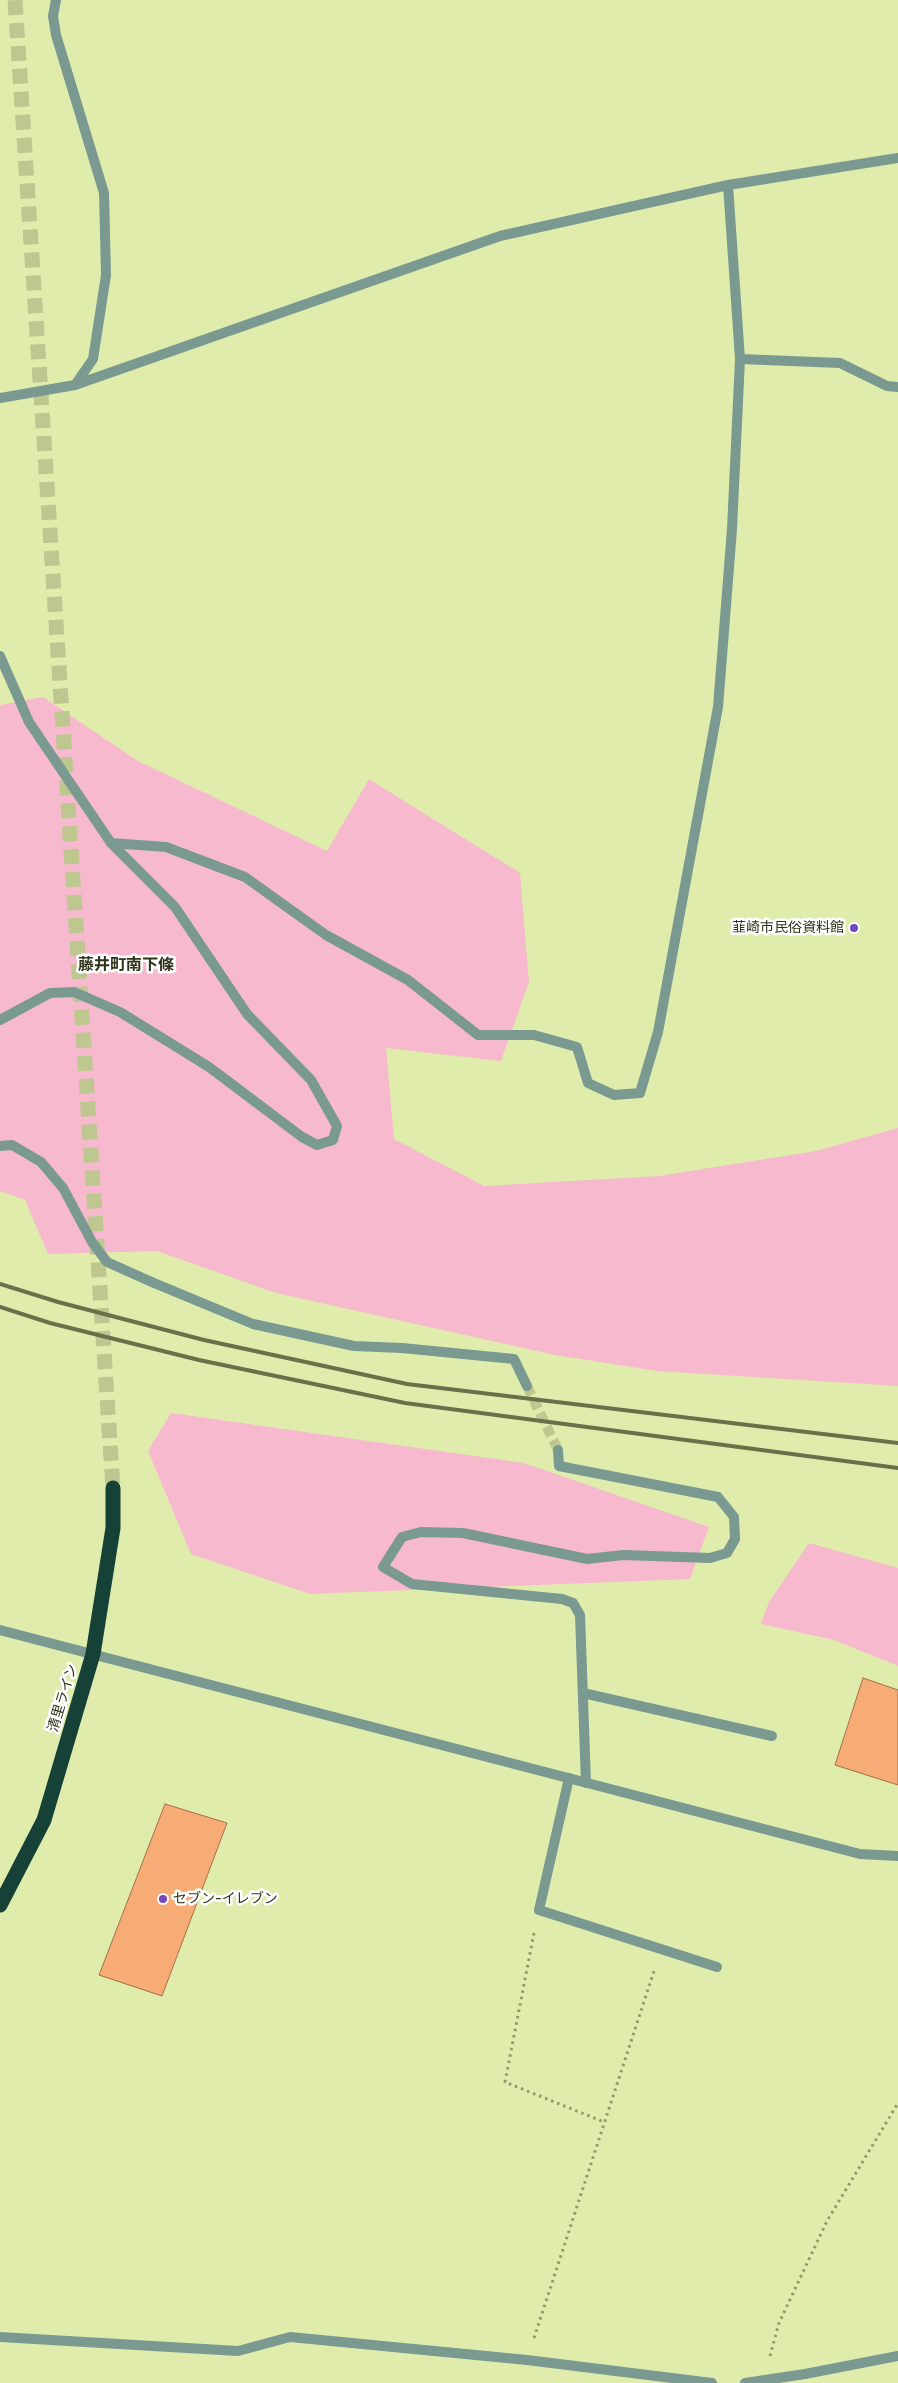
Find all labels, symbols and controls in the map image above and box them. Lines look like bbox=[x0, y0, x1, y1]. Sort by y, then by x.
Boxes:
place label: 韮崎市民俗資料館 bbox=[732, 920, 844, 936]
marker: 韮崎市民俗資料館 bbox=[848, 922, 860, 934]
district label: 藤井町南下條 bbox=[78, 955, 174, 975]
street label: 清里ライン bbox=[45, 1662, 81, 1734]
place label: セブン-イレブン bbox=[173, 1891, 278, 1907]
marker: セブン-イレブン bbox=[157, 1893, 169, 1905]

